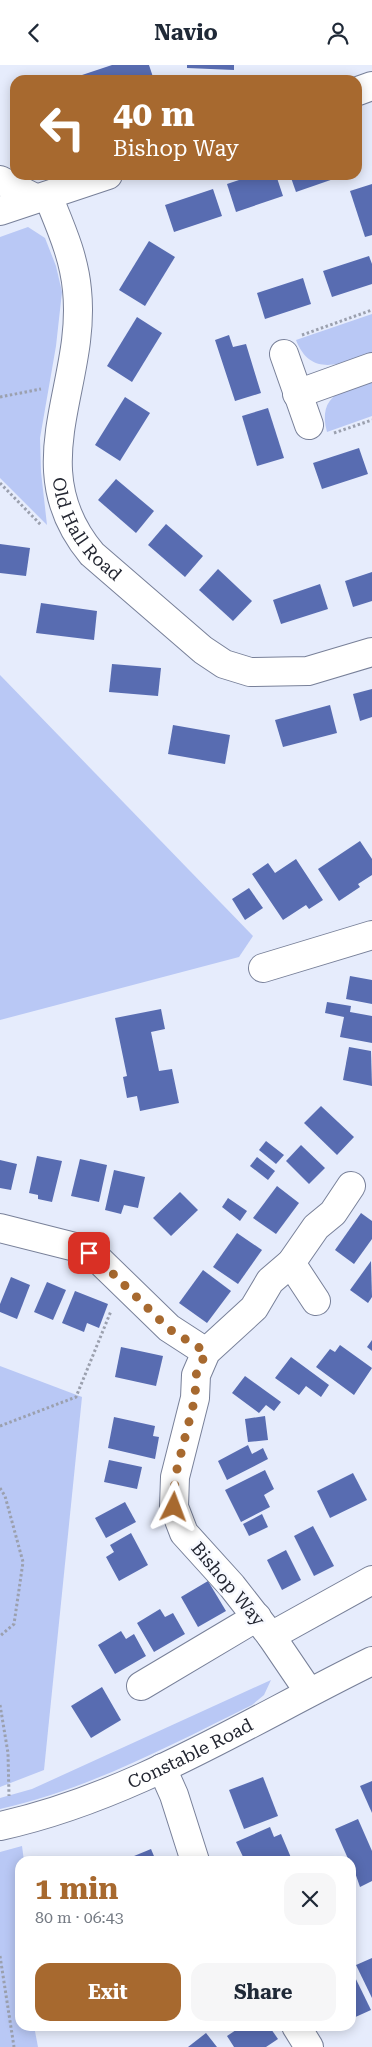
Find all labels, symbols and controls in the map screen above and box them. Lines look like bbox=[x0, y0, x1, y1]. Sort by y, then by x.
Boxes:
icon: back bbox=[20, 19, 48, 47]
icon: person bbox=[324, 19, 352, 47]
text: Navio bbox=[154, 20, 218, 45]
text: 40 m bbox=[113, 94, 195, 135]
icon: left bbox=[30, 95, 95, 160]
text: Bishop Way bbox=[113, 136, 239, 161]
street label: Old Hall Road bbox=[48, 476, 126, 585]
pin bbox=[68, 1232, 110, 1274]
icon: arrive bbox=[75, 1239, 103, 1267]
position arrow bbox=[147, 1480, 199, 1532]
street label: Bishop Way bbox=[187, 1538, 270, 1630]
street label: Constable Road bbox=[124, 1714, 256, 1793]
text: 1 min bbox=[35, 1871, 118, 1906]
button: close bbox=[284, 1873, 336, 1925]
text: 80 m · 06:43 bbox=[35, 1908, 124, 1927]
button: Exit bbox=[35, 1963, 181, 2021]
button: Share bbox=[191, 1963, 336, 2021]

